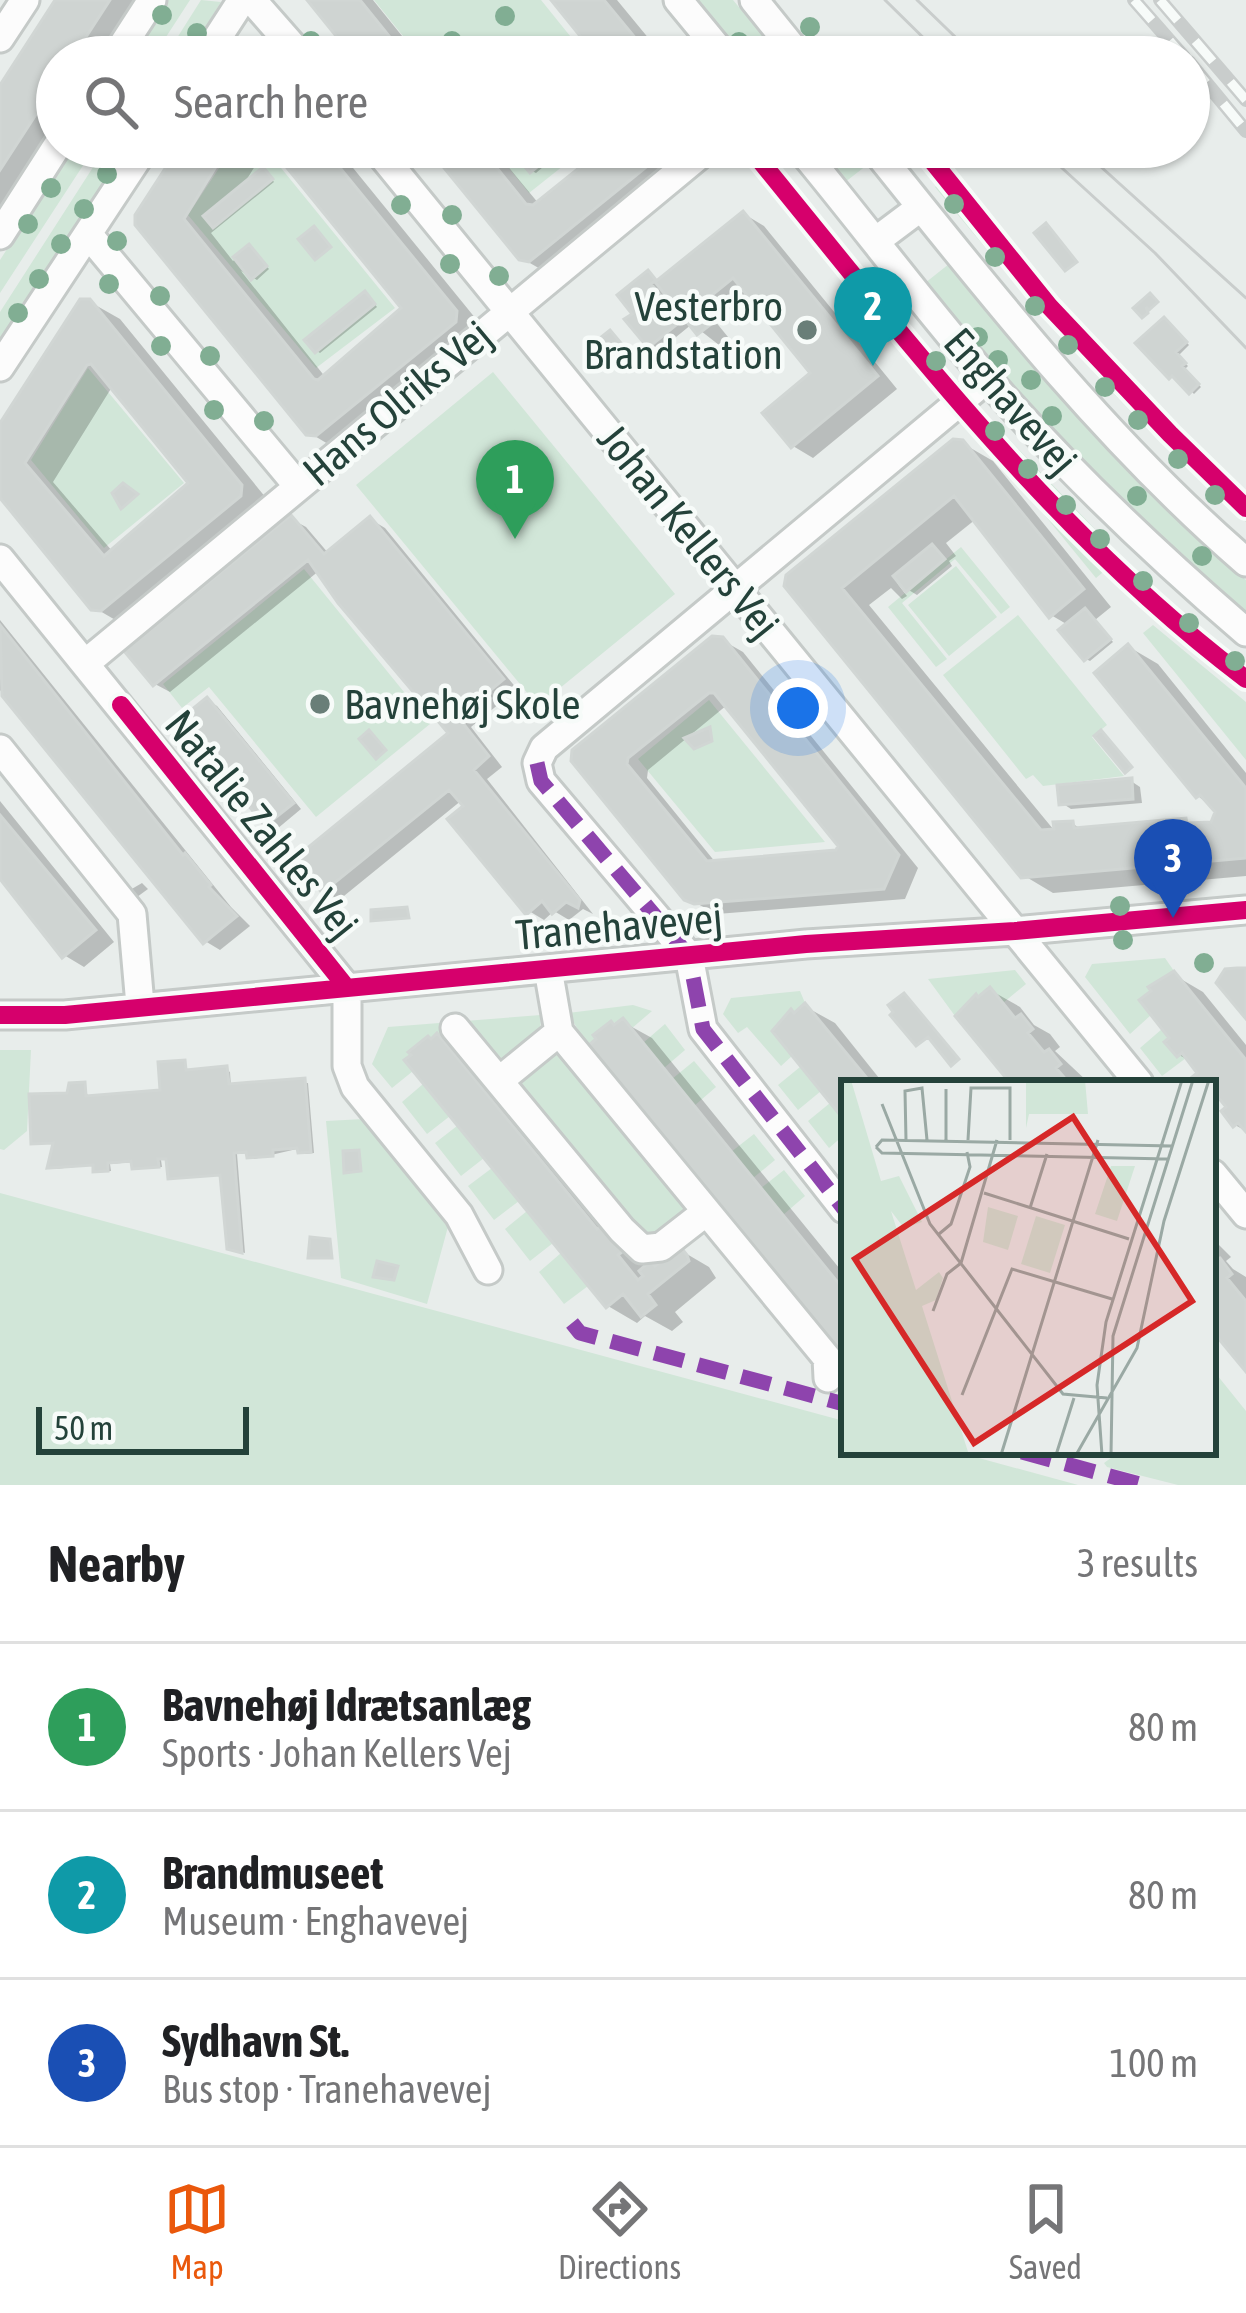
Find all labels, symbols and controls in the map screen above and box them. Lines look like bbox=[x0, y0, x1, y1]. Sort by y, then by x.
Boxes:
search box bbox=[36, 36, 1210, 168]
icon: search bbox=[78, 69, 144, 135]
text: Search here bbox=[174, 76, 368, 128]
pin: 2 bbox=[834, 267, 912, 366]
place label: Vesterbro Brandstation bbox=[583, 282, 783, 378]
street label: Hans Olriks Vej bbox=[294, 311, 500, 495]
marker: Vesterbro Brandstation bbox=[794, 317, 820, 343]
street label: Enghavevej bbox=[935, 318, 1087, 484]
street label: Johan Kellers Vej bbox=[589, 415, 789, 647]
pin: 1 bbox=[476, 440, 554, 539]
your location bbox=[768, 678, 828, 738]
place label: Bavnehøj Skole bbox=[344, 680, 581, 728]
marker: Bavnehøj Skole bbox=[307, 691, 333, 717]
street label: Natalie Zahles Vej bbox=[156, 701, 368, 947]
pin: 3 bbox=[1134, 819, 1212, 918]
street label: Tranehavevej bbox=[514, 893, 724, 959]
inset map bbox=[841, 1080, 1216, 1455]
scale bar bbox=[36, 1401, 249, 1454]
text: 50 m bbox=[54, 1409, 113, 1447]
text: Nearby bbox=[48, 1534, 185, 1593]
text: 3 results bbox=[1077, 1541, 1198, 1585]
text: Bavnehøj Idrætsanlæg bbox=[162, 1679, 531, 1731]
text: 1 bbox=[78, 1705, 96, 1749]
text: 80 m bbox=[1128, 1705, 1198, 1749]
text: Sports · Johan Kellers Vej bbox=[162, 1731, 512, 1775]
text: Brandmuseet bbox=[162, 1847, 383, 1899]
text: 2 bbox=[78, 1873, 96, 1917]
text: 80 m bbox=[1128, 1873, 1198, 1917]
text: Museum · Enghavevej bbox=[162, 1899, 469, 1943]
text: Sydhavn St. bbox=[162, 2015, 349, 2067]
text: 3 bbox=[78, 2041, 96, 2085]
text: 100 m bbox=[1110, 2041, 1198, 2085]
text: Bus stop · Tranehavevej bbox=[162, 2067, 492, 2111]
tab: Map bbox=[164, 2176, 230, 2286]
tab: Directions bbox=[558, 2176, 681, 2286]
tab: Saved bbox=[1009, 2176, 1082, 2286]

